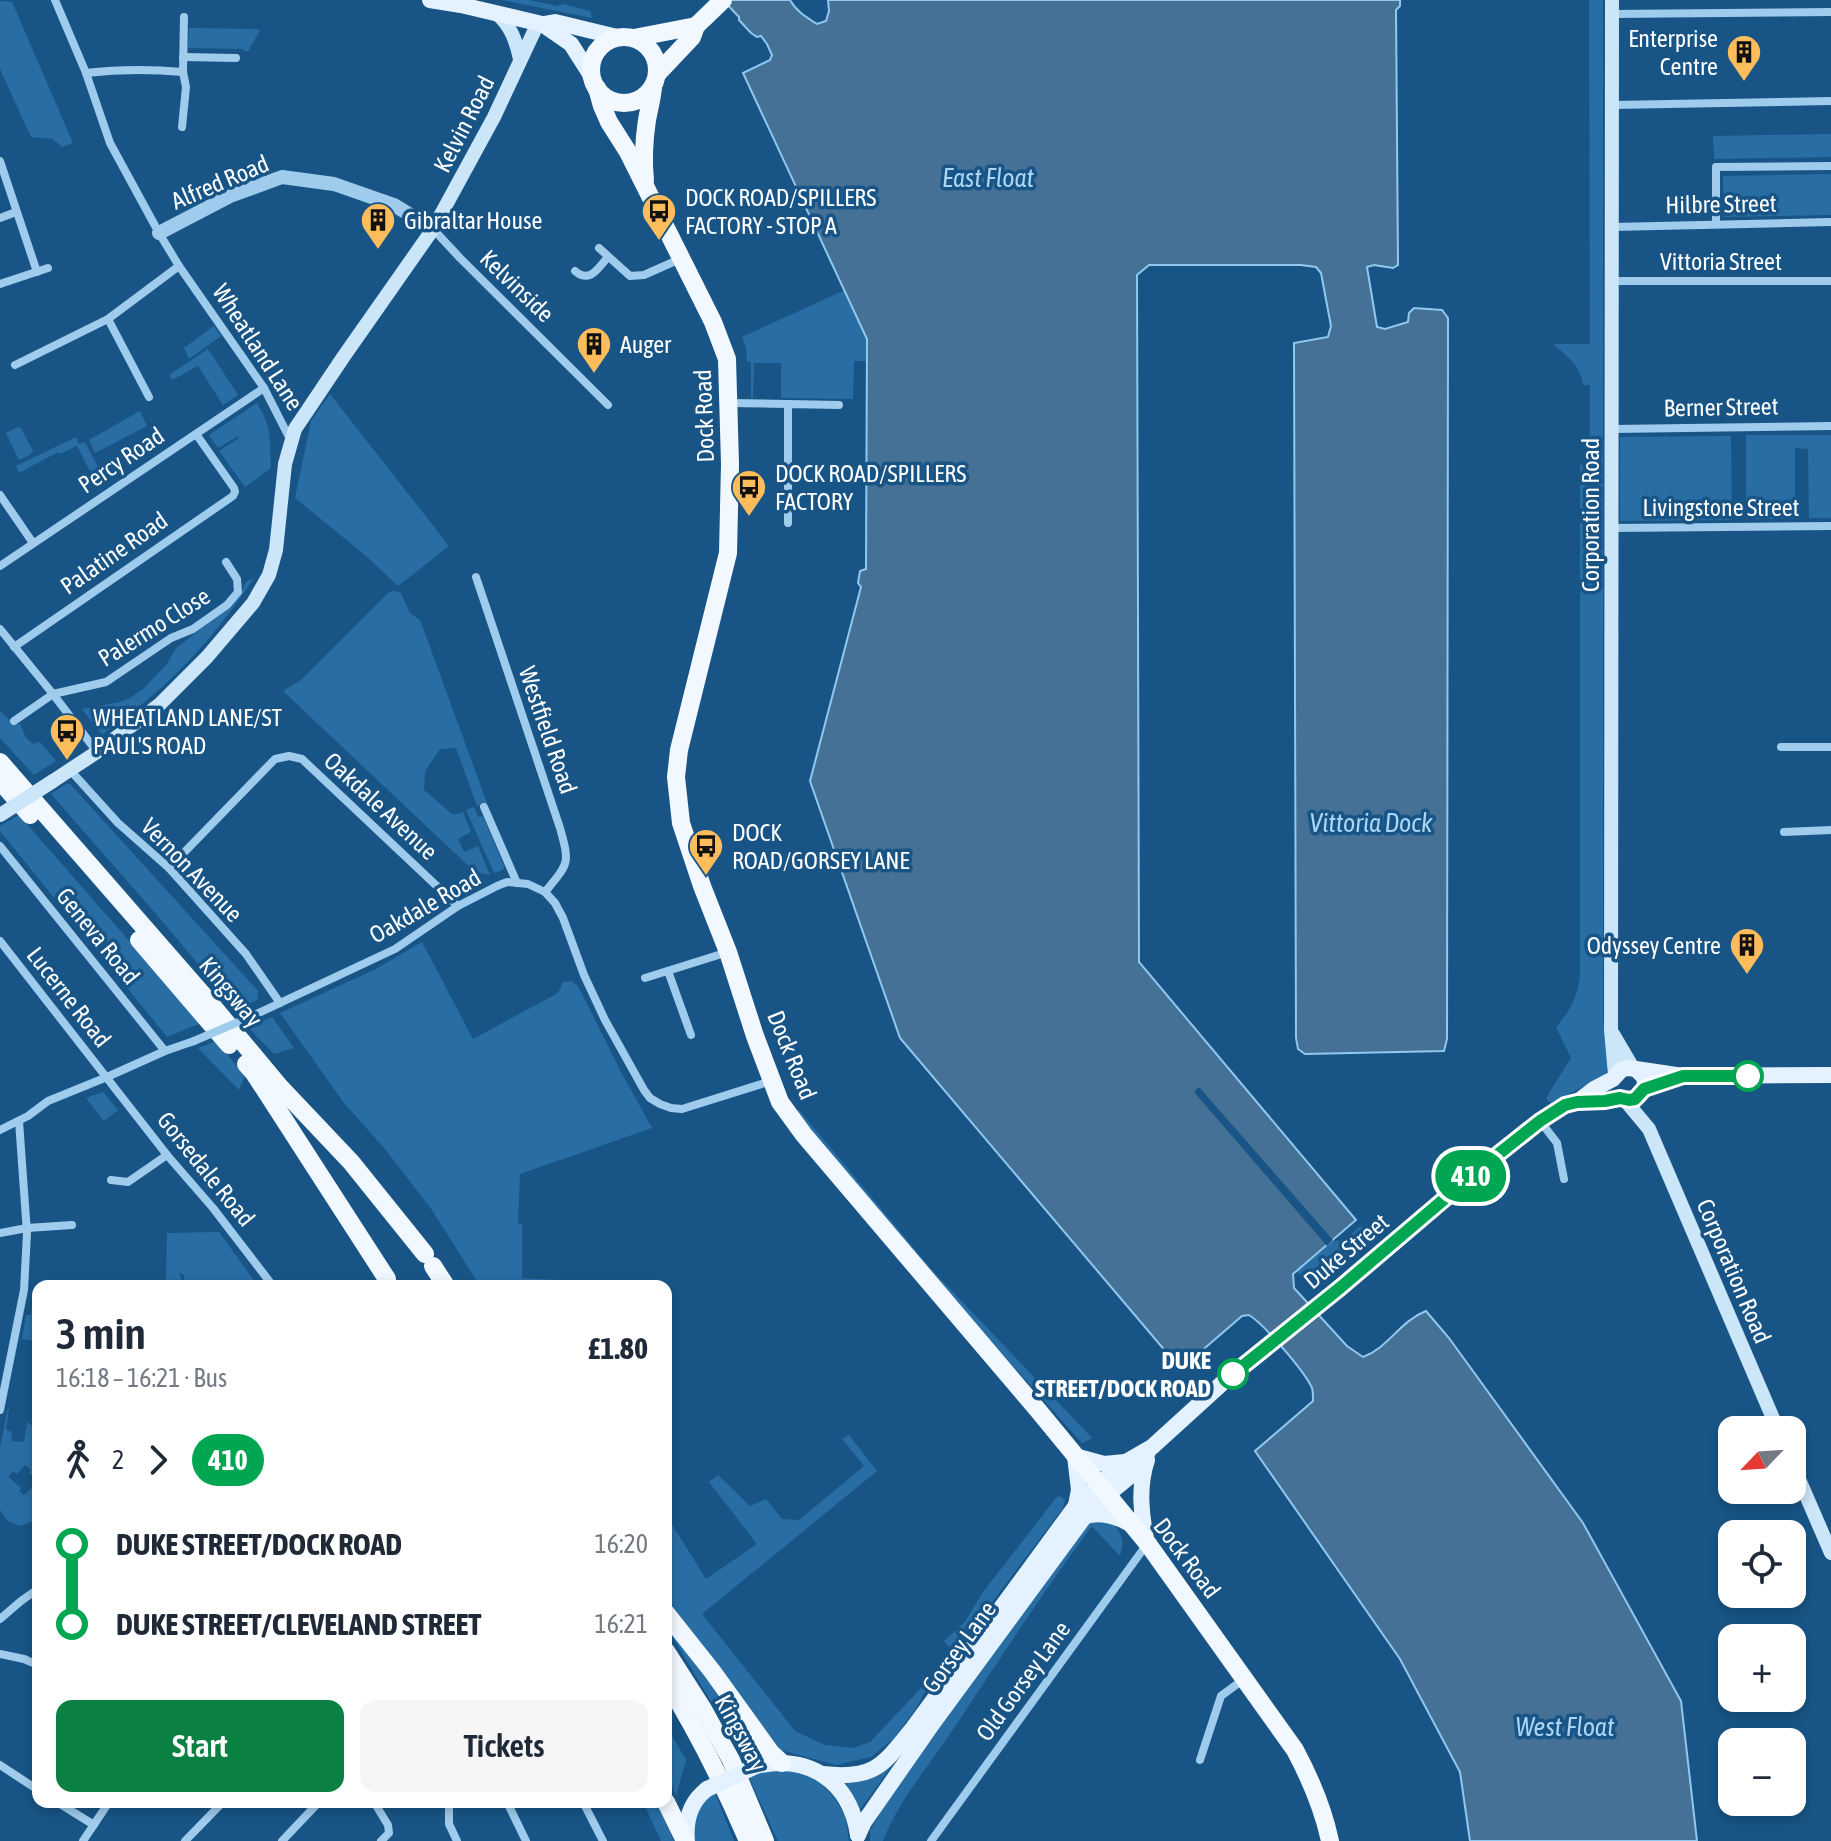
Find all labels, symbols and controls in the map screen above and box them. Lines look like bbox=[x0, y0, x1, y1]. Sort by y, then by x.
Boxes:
place label: Enterprise Centre bbox=[1628, 25, 1718, 80]
building icon: Enterprise Centre bbox=[1725, 33, 1763, 83]
street label: Kelvin Road bbox=[428, 71, 500, 177]
street label: Alfred Road bbox=[167, 149, 273, 215]
water label: East Float bbox=[942, 163, 1035, 193]
place label: DOCK ROAD/SPILLERS FACTORY - STOP A bbox=[685, 184, 876, 239]
street label: Hilbre Street bbox=[1665, 190, 1777, 218]
bus stop icon: DOCK ROAD/SPILLERS FACTORY - STOP A bbox=[640, 192, 678, 242]
building icon: Gibraltar House bbox=[359, 201, 397, 251]
place label: Gibraltar House bbox=[404, 207, 542, 234]
street label: Kelvinside bbox=[475, 244, 559, 328]
street label: Vittoria Street bbox=[1660, 248, 1782, 275]
street label: Wheatland Lane bbox=[207, 279, 309, 415]
building icon: Auger bbox=[575, 325, 613, 375]
place label: Auger bbox=[620, 331, 672, 358]
street label: Dock Road bbox=[689, 369, 719, 463]
street label: Berner Street bbox=[1663, 392, 1779, 422]
street label: Percy Road bbox=[73, 422, 169, 498]
street label: Corporation Road bbox=[1577, 438, 1604, 592]
place label: DOCK ROAD/SPILLERS FACTORY bbox=[775, 460, 966, 515]
bus stop icon: DOCK ROAD/SPILLERS FACTORY bbox=[730, 468, 768, 518]
street label: Livingstone Street bbox=[1642, 494, 1800, 521]
street label: Palatine Road bbox=[55, 506, 173, 600]
street label: Palermo Close bbox=[93, 582, 215, 672]
street label: Westfield Road bbox=[514, 663, 582, 797]
place label: WHEATLAND LANE/ST PAUL'S ROAD bbox=[93, 704, 282, 759]
bus stop icon: WHEATLAND LANE/ST PAUL'S ROAD bbox=[48, 712, 86, 762]
street label: Oakdale Avenue bbox=[319, 747, 443, 865]
water label: Vittoria Dock bbox=[1310, 808, 1433, 838]
street label: Vernon Avenue bbox=[136, 813, 248, 927]
place label: DOCK ROAD/GORSEY LANE bbox=[732, 819, 910, 874]
bus stop icon: DOCK ROAD/GORSEY LANE bbox=[687, 827, 725, 877]
street label: Oakdale Road bbox=[365, 863, 485, 949]
street label: Geneva Road bbox=[51, 882, 145, 990]
building icon: Odyssey Centre bbox=[1728, 926, 1766, 976]
place label: Odyssey Centre bbox=[1587, 932, 1721, 959]
street label: Lucerne Road bbox=[22, 942, 116, 1052]
street label: Kingsway bbox=[194, 952, 268, 1032]
street label: Dock Road bbox=[762, 1007, 822, 1103]
unlabelled marker bbox=[1733, 1061, 1763, 1091]
street label: Gorsedale Road bbox=[152, 1106, 260, 1232]
line badge: 410 bbox=[1425, 1150, 1517, 1202]
text: 410 bbox=[1451, 1160, 1491, 1192]
street label: Corporation Road bbox=[1691, 1195, 1777, 1347]
street label: Duke Street bbox=[1298, 1208, 1394, 1294]
text: 3 min bbox=[56, 1308, 146, 1358]
text: £1.80 bbox=[588, 1331, 648, 1365]
place label: DUKE STREET/DOCK ROAD bbox=[1035, 1347, 1211, 1402]
marker: DUKE STREET/DOCK ROAD bbox=[1218, 1359, 1248, 1389]
text: 16:18 – 16:21 · Bus bbox=[56, 1363, 227, 1393]
north arrow bbox=[1718, 1416, 1806, 1504]
map controls bbox=[1718, 1416, 1806, 1816]
icon: walk bbox=[56, 1438, 100, 1482]
icon: forward bbox=[136, 1438, 180, 1482]
text: 410 bbox=[208, 1444, 248, 1476]
text: 2 bbox=[112, 1445, 124, 1475]
street label: Dock Road bbox=[1148, 1513, 1226, 1603]
button: locate bbox=[1718, 1520, 1806, 1608]
text: DUKE STREET/DOCK ROAD bbox=[116, 1527, 402, 1561]
text: 16:20 bbox=[594, 1529, 648, 1559]
street label: Gorsey Lane bbox=[917, 1596, 1001, 1698]
text: DUKE STREET/CLEVELAND STREET bbox=[116, 1607, 482, 1641]
text: 16:21 bbox=[594, 1609, 648, 1639]
street label: Old Gorsey Lane bbox=[971, 1616, 1075, 1746]
button: + bbox=[1718, 1624, 1806, 1712]
street label: Kingsway bbox=[710, 1690, 772, 1776]
button: Start bbox=[56, 1700, 344, 1792]
button: Tickets bbox=[360, 1700, 648, 1792]
water label: West Float bbox=[1516, 1712, 1615, 1742]
button: − bbox=[1718, 1728, 1806, 1816]

